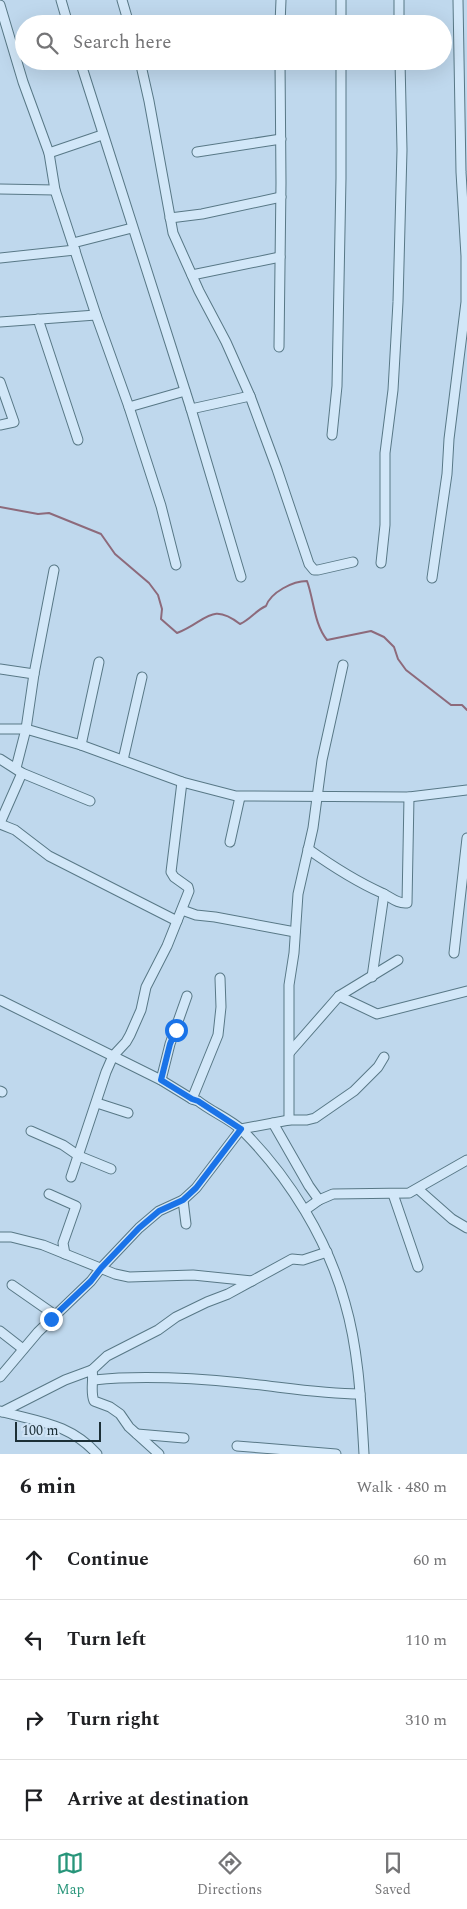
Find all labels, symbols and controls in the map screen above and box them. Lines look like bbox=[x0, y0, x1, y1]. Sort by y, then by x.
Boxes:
search box bbox=[15, 15, 452, 70]
text: Search here bbox=[73, 28, 172, 57]
icon: search bbox=[33, 29, 61, 57]
route start bbox=[165, 1019, 188, 1042]
route end bbox=[40, 1308, 63, 1331]
scale bar bbox=[15, 1419, 101, 1442]
text: 100 m bbox=[22, 1420, 59, 1441]
text: 6 min bbox=[20, 1471, 76, 1503]
text: Walk · 480 m bbox=[356, 1475, 447, 1499]
text: Continue bbox=[67, 1545, 149, 1574]
icon: ahead bbox=[20, 1546, 48, 1574]
text: 60 m bbox=[413, 1548, 447, 1572]
text: Turn left bbox=[67, 1625, 146, 1654]
icon: left bbox=[20, 1626, 48, 1654]
text: 110 m bbox=[405, 1628, 447, 1652]
text: Turn right bbox=[67, 1705, 160, 1734]
icon: right bbox=[20, 1706, 48, 1734]
text: 310 m bbox=[405, 1708, 447, 1732]
text: Arrive at destination bbox=[67, 1785, 249, 1814]
icon: arrive bbox=[20, 1786, 48, 1814]
tab: Map bbox=[56, 1849, 84, 1900]
tab: Directions bbox=[197, 1849, 262, 1900]
tab: Saved bbox=[375, 1849, 411, 1900]

